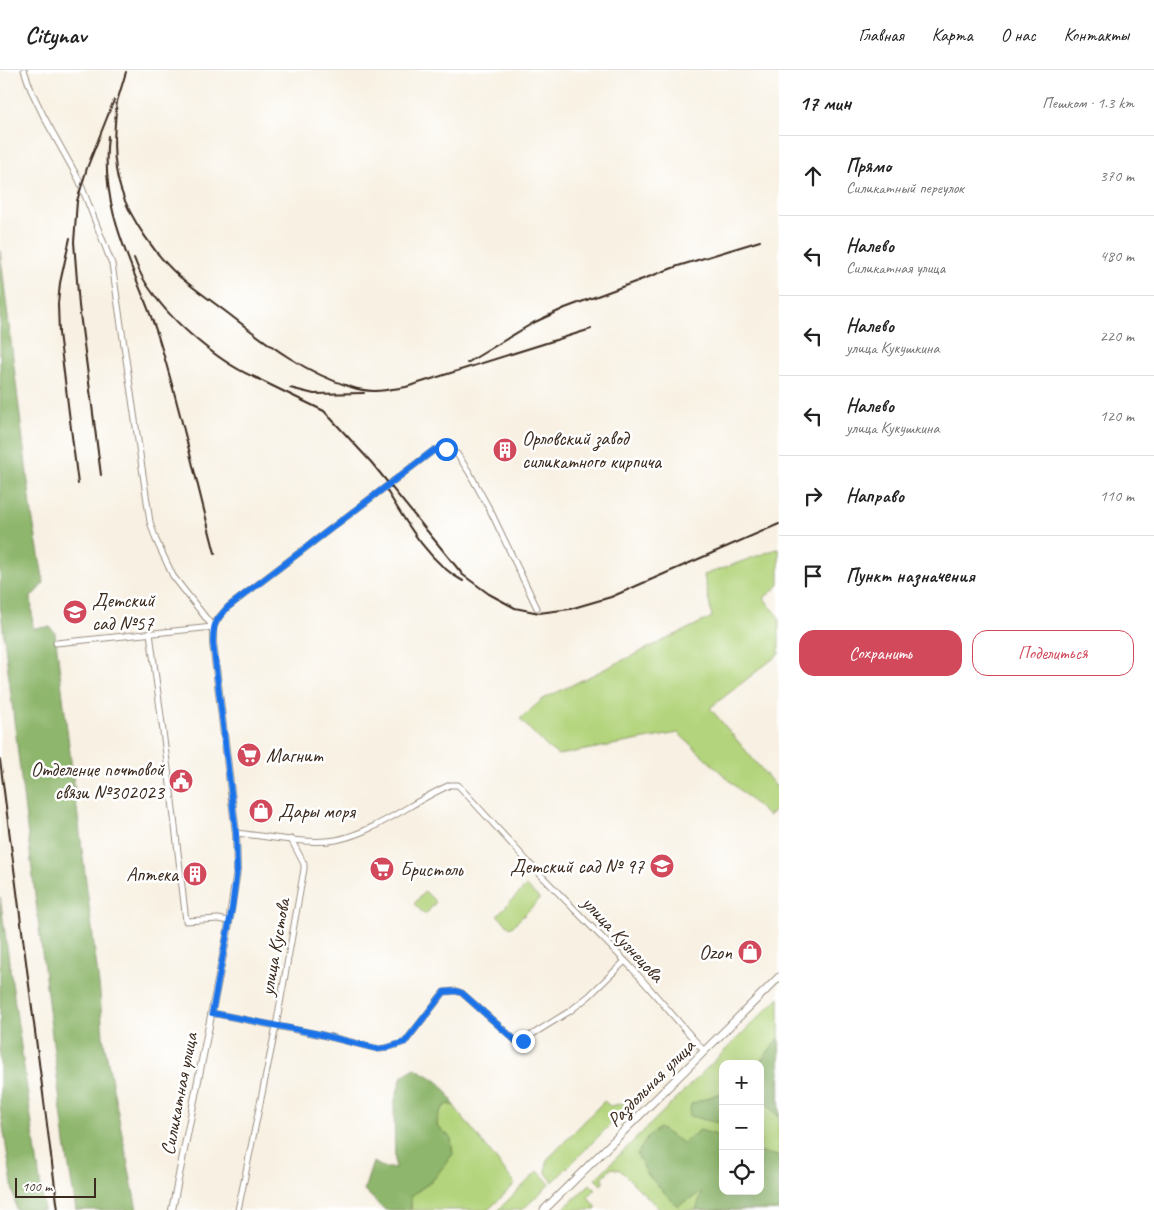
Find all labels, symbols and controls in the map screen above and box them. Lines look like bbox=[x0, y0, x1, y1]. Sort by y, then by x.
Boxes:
text: Citynav bbox=[25, 20, 86, 50]
text: Главная bbox=[859, 24, 904, 46]
text: Карта bbox=[932, 24, 973, 46]
text: О нас bbox=[1001, 24, 1036, 46]
text: Контакты bbox=[1064, 24, 1129, 46]
text: 17 мин bbox=[799, 90, 851, 116]
text: Пешком · 1.3 km bbox=[1042, 93, 1134, 113]
text: Прямо bbox=[846, 154, 891, 178]
icon: ahead bbox=[799, 162, 827, 190]
text: 370 m bbox=[1100, 166, 1134, 186]
text: Силикатный переулок bbox=[846, 178, 964, 198]
text: Налево bbox=[846, 234, 894, 258]
icon: left bbox=[799, 242, 827, 270]
text: 480 m bbox=[1100, 246, 1134, 266]
text: Силикатная улица bbox=[846, 258, 945, 278]
text: Налево bbox=[846, 314, 894, 338]
icon: left bbox=[799, 322, 827, 350]
text: 220 m bbox=[1100, 326, 1134, 346]
text: улица Кукушкина bbox=[846, 338, 939, 358]
text: Налево bbox=[846, 394, 894, 418]
icon: left bbox=[799, 402, 827, 430]
text: 120 m bbox=[1100, 406, 1134, 426]
text: улица Кукушкина bbox=[846, 418, 939, 438]
place label: Орловский завод силикатного кирпича bbox=[522, 426, 663, 474]
building icon: Орловский завод силикатного кирпича bbox=[492, 437, 518, 463]
route start bbox=[435, 438, 458, 461]
icon: right bbox=[799, 482, 827, 510]
text: Направо bbox=[846, 484, 904, 508]
text: 110 m bbox=[1100, 486, 1134, 506]
icon: arrive bbox=[799, 562, 827, 590]
text: Пункт назначения bbox=[846, 564, 975, 588]
place label: Детский сад №57 bbox=[92, 588, 156, 636]
school or university icon: Детский сад №57 bbox=[62, 599, 88, 625]
button: Сохранить bbox=[799, 630, 962, 676]
button: Поделиться bbox=[972, 630, 1134, 676]
supermarket icon: Магнит bbox=[236, 742, 262, 768]
place label: Магнит bbox=[266, 743, 324, 768]
place label: Отделение почтовой связи №302023 bbox=[31, 757, 166, 805]
public building icon: Отделение почтовой связи №302023 bbox=[168, 768, 194, 794]
shop icon: Дары моря bbox=[248, 798, 274, 824]
place label: Дары моря bbox=[278, 799, 356, 824]
school or university icon: Детский сад № 97 bbox=[649, 853, 675, 879]
place label: Детский сад № 97 bbox=[510, 854, 645, 879]
supermarket icon: Бристоль bbox=[369, 856, 395, 882]
place label: Бристоль bbox=[400, 857, 464, 882]
building icon: Аптека bbox=[182, 861, 208, 887]
place label: Аптека bbox=[126, 862, 180, 887]
street label: улица Кузнецова bbox=[576, 890, 670, 988]
street label: улица Кустова bbox=[254, 895, 296, 998]
shop icon: Ozon bbox=[737, 939, 763, 965]
place label: Ozon bbox=[699, 940, 733, 965]
street label: Силикатная улица bbox=[155, 1029, 203, 1157]
route end bbox=[512, 1030, 535, 1053]
street label: Раздольная улица bbox=[602, 1033, 702, 1133]
map controls bbox=[719, 1060, 764, 1195]
button: + bbox=[719, 1060, 764, 1105]
button: − bbox=[719, 1105, 764, 1150]
button: locate bbox=[719, 1150, 764, 1195]
scale bar bbox=[15, 1175, 96, 1198]
text: 100 m bbox=[22, 1178, 52, 1195]

